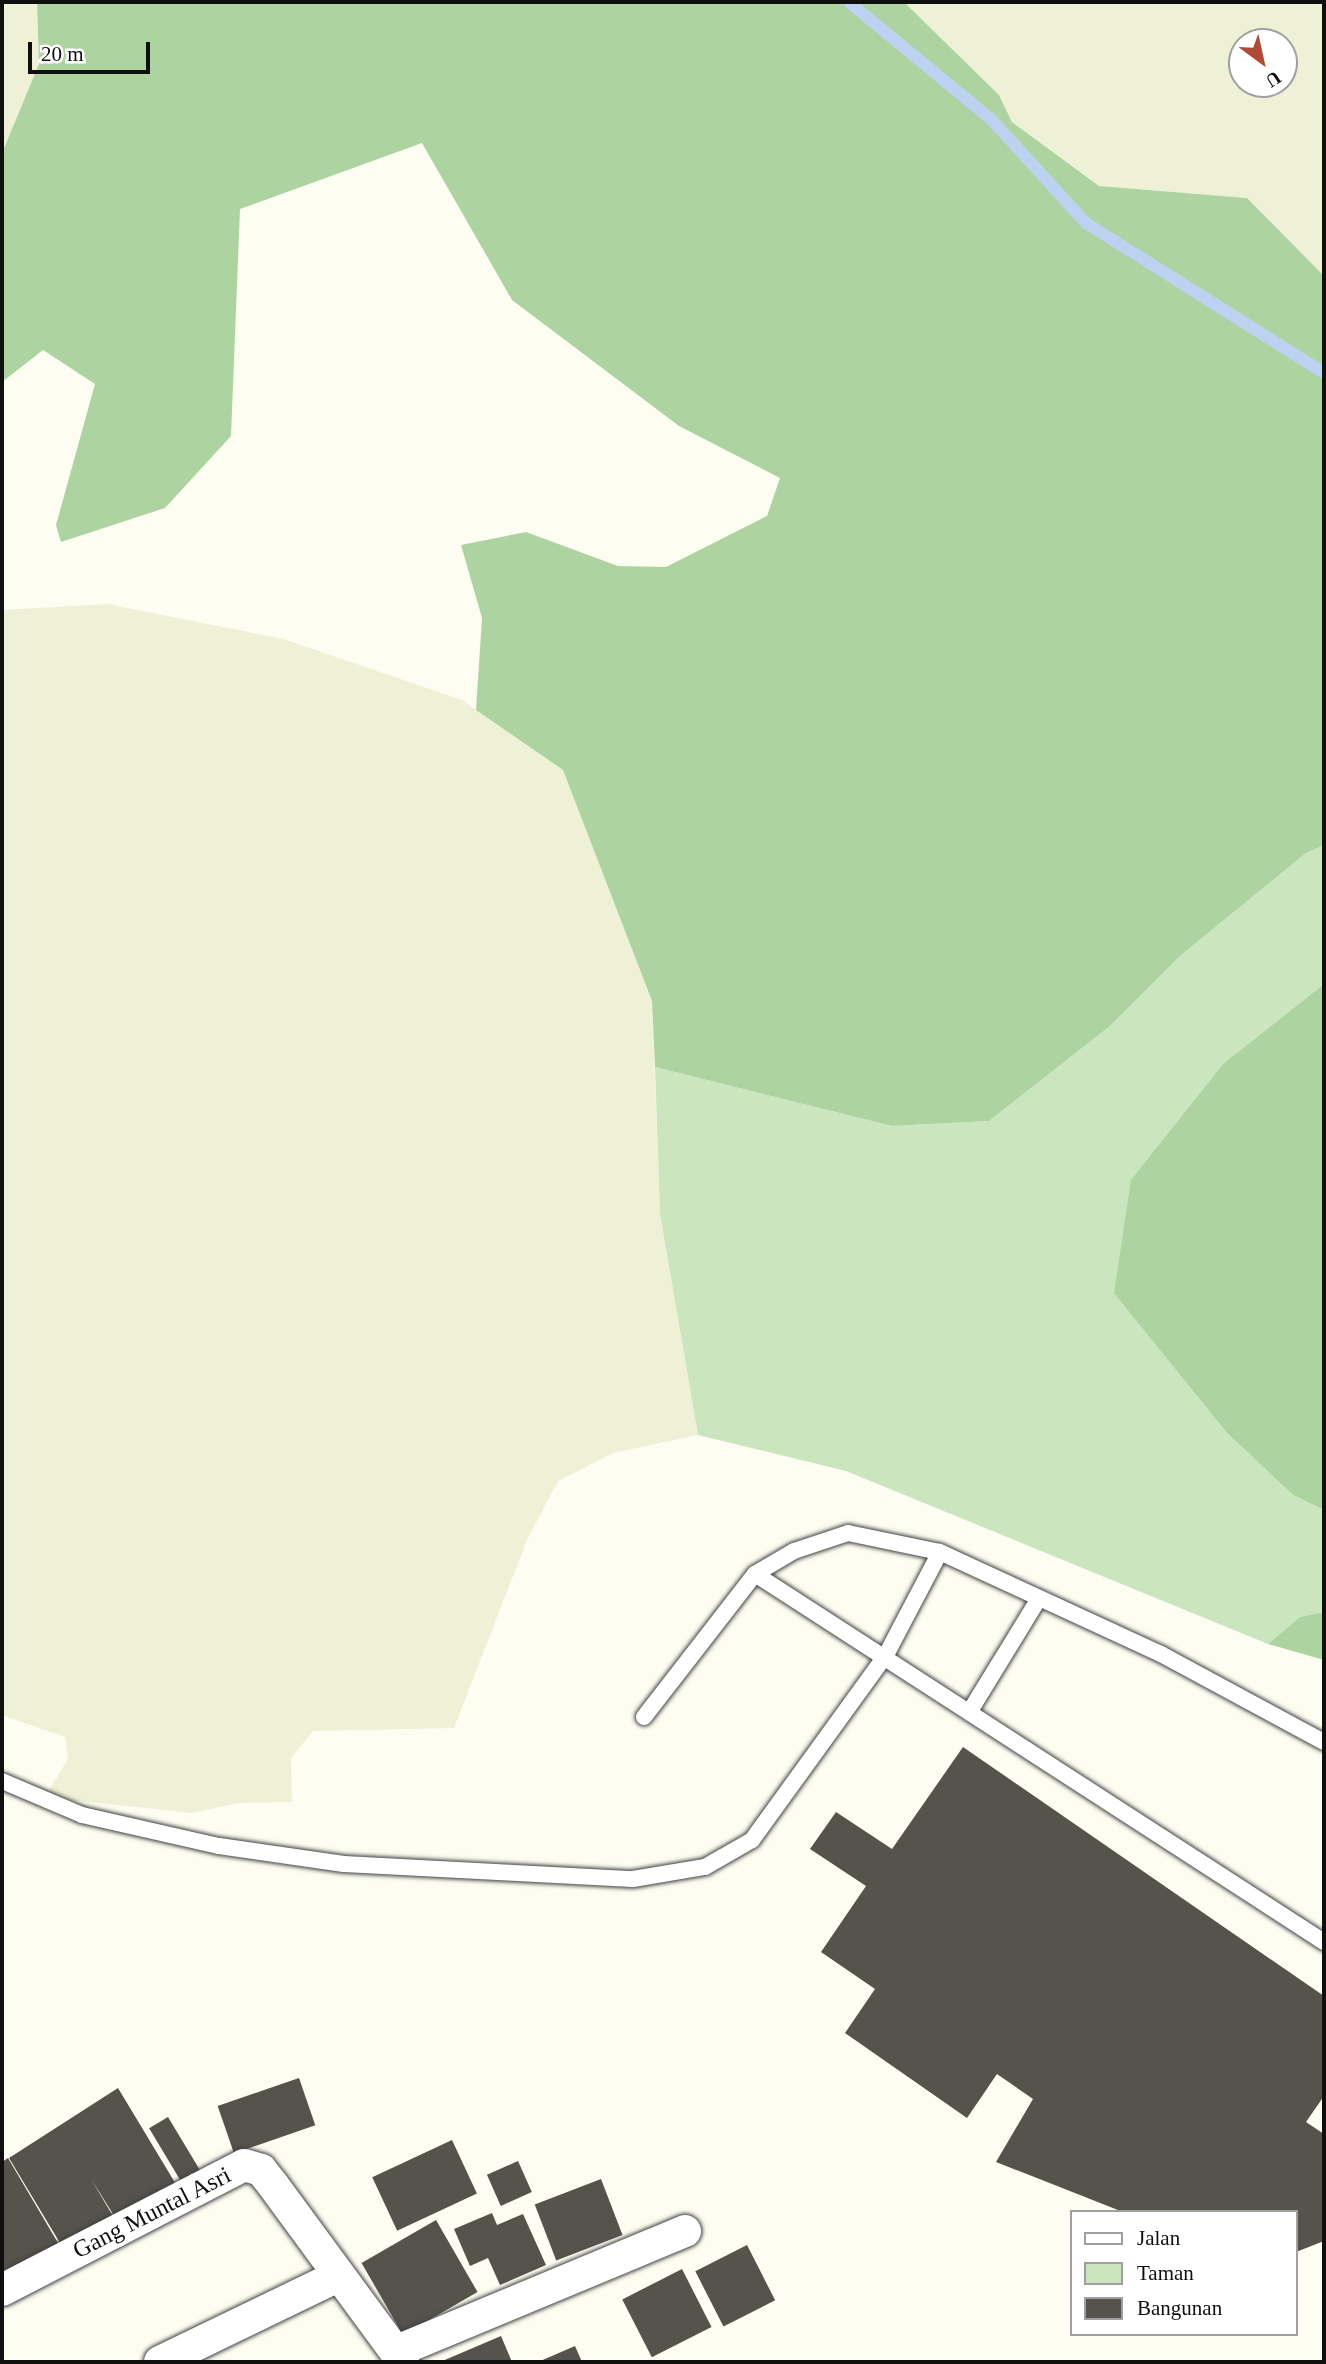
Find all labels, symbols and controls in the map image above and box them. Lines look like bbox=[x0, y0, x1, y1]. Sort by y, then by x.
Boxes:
scale bar bbox=[32, 28, 154, 72]
north arrow bbox=[1228, 28, 1298, 98]
text: 20 m bbox=[41, 42, 84, 66]
text: U bbox=[1262, 67, 1285, 92]
street label: Gang Muntal Asri bbox=[68, 2161, 236, 2265]
legend bbox=[1070, 2210, 1298, 2336]
text: Jalan bbox=[1137, 2226, 1180, 2250]
text: Taman bbox=[1137, 2261, 1194, 2285]
text: Bangunan bbox=[1137, 2296, 1222, 2320]

